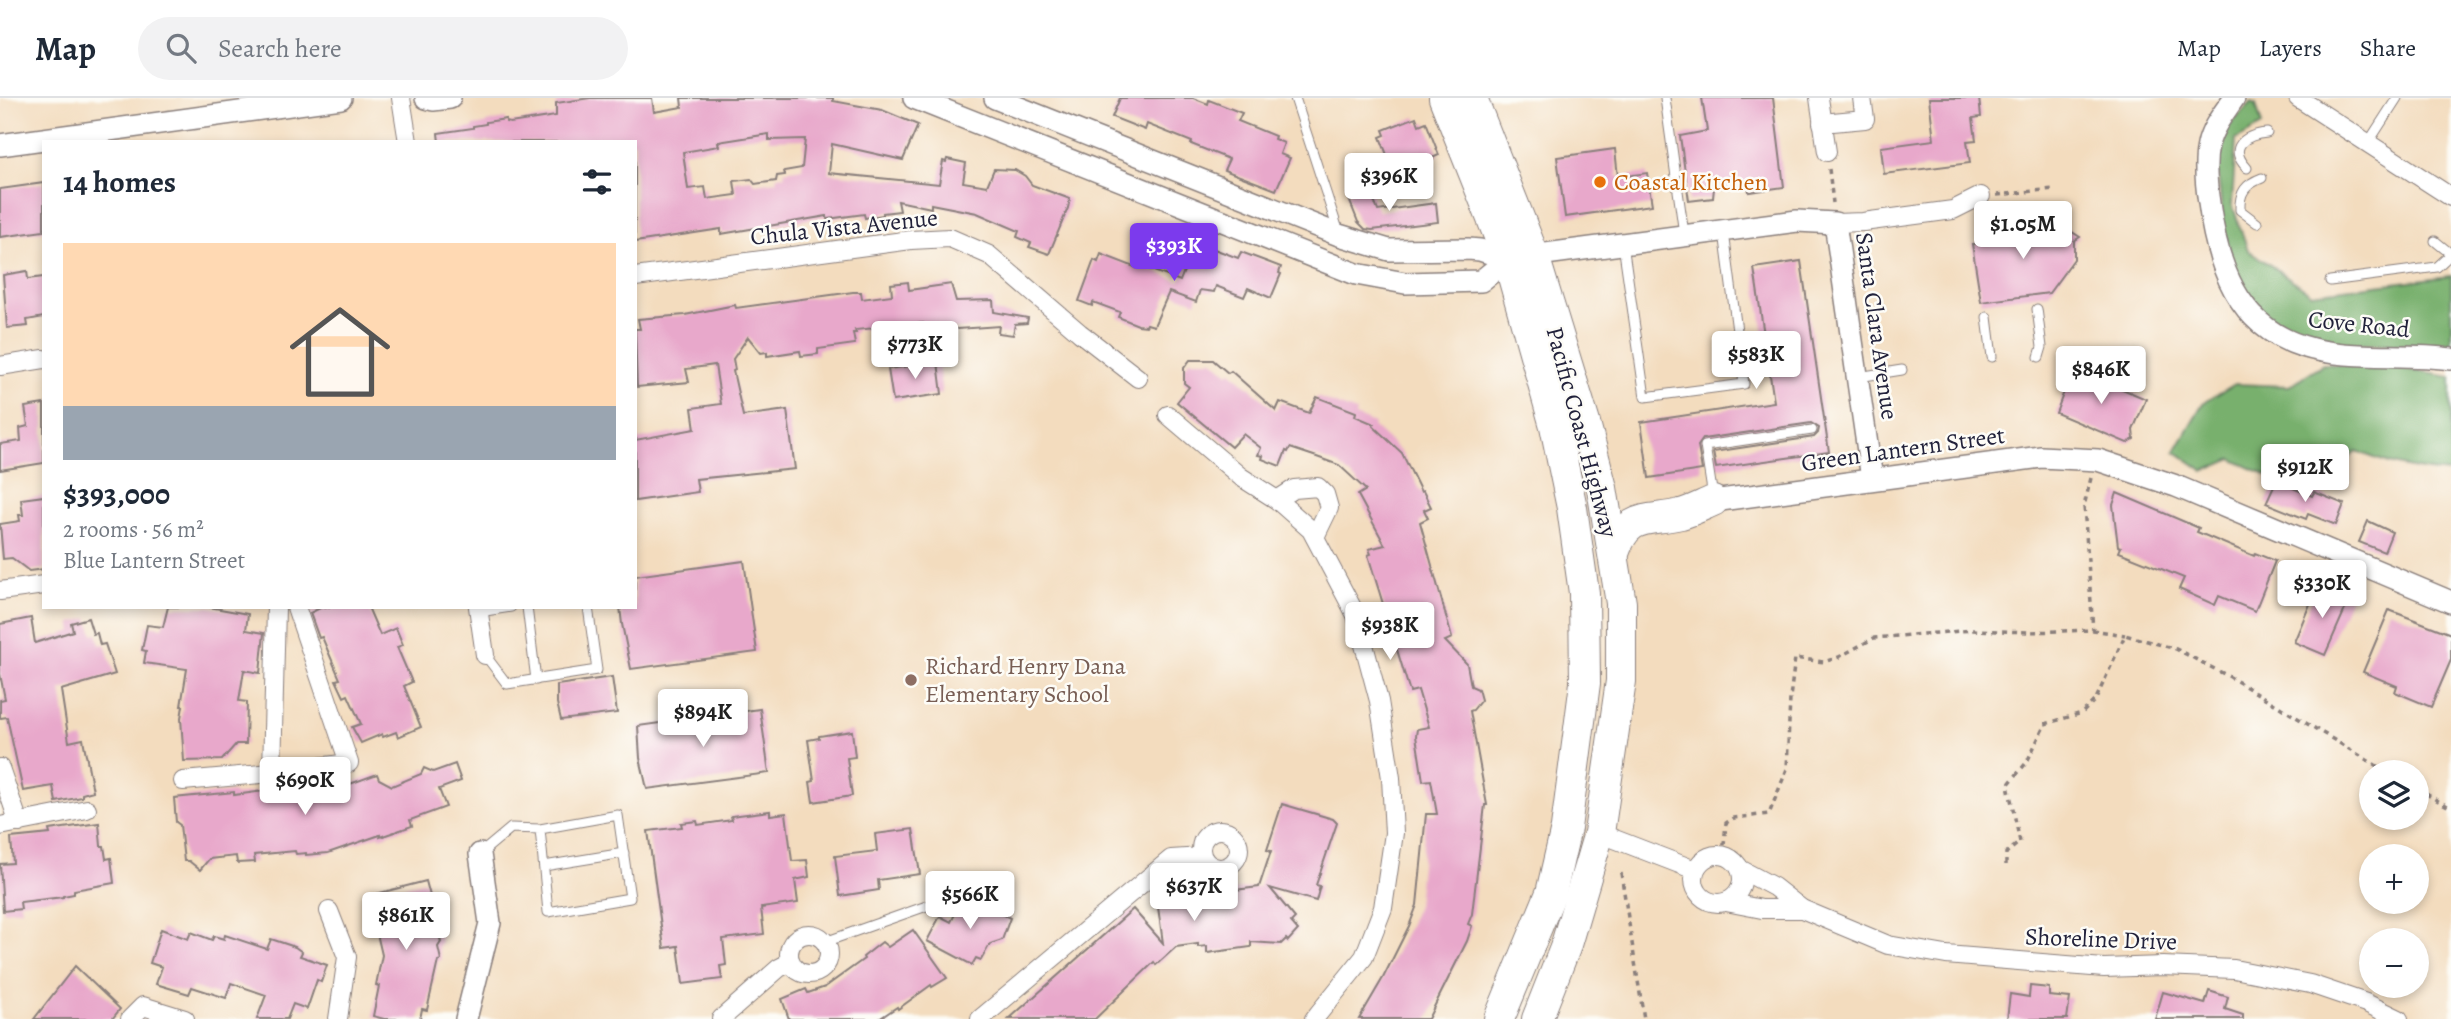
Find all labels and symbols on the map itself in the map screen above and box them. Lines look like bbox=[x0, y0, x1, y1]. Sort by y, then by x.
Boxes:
pin: $396K bbox=[1340, 153, 1438, 213]
place label: Coastal Kitchen bbox=[1614, 166, 1768, 198]
marker: Coastal Kitchen bbox=[1592, 174, 1608, 190]
street label: Chula Vista Avenue bbox=[749, 201, 939, 253]
pin: $1.05M bbox=[1966, 202, 2080, 261]
pin: $393K bbox=[1125, 223, 1223, 283]
street label: Santa Clara Avenue bbox=[1848, 230, 1906, 422]
street label: Cove Road bbox=[2307, 303, 2411, 345]
pin: $773K bbox=[866, 322, 964, 381]
street label: Pacific Coast Highway bbox=[1538, 323, 1626, 541]
pin: $583K bbox=[1707, 331, 1805, 391]
pin: $846K bbox=[2052, 346, 2150, 406]
street label: Green Lantern Street bbox=[1799, 419, 2007, 479]
pin: $912K bbox=[2256, 444, 2354, 504]
pin: $330K bbox=[2273, 560, 2371, 620]
pin: $938K bbox=[1341, 602, 1439, 662]
place label: Richard Henry Dana Elementary School bbox=[925, 650, 1127, 710]
marker: Richard Henry Dana Elementary School bbox=[903, 672, 919, 688]
pin: $894K bbox=[654, 690, 752, 749]
pin: $690K bbox=[256, 758, 354, 817]
pin: $637K bbox=[1145, 864, 1243, 923]
pin: $566K bbox=[921, 872, 1019, 931]
pin: $861K bbox=[357, 892, 455, 952]
street label: Shoreline Drive bbox=[2024, 920, 2178, 958]

